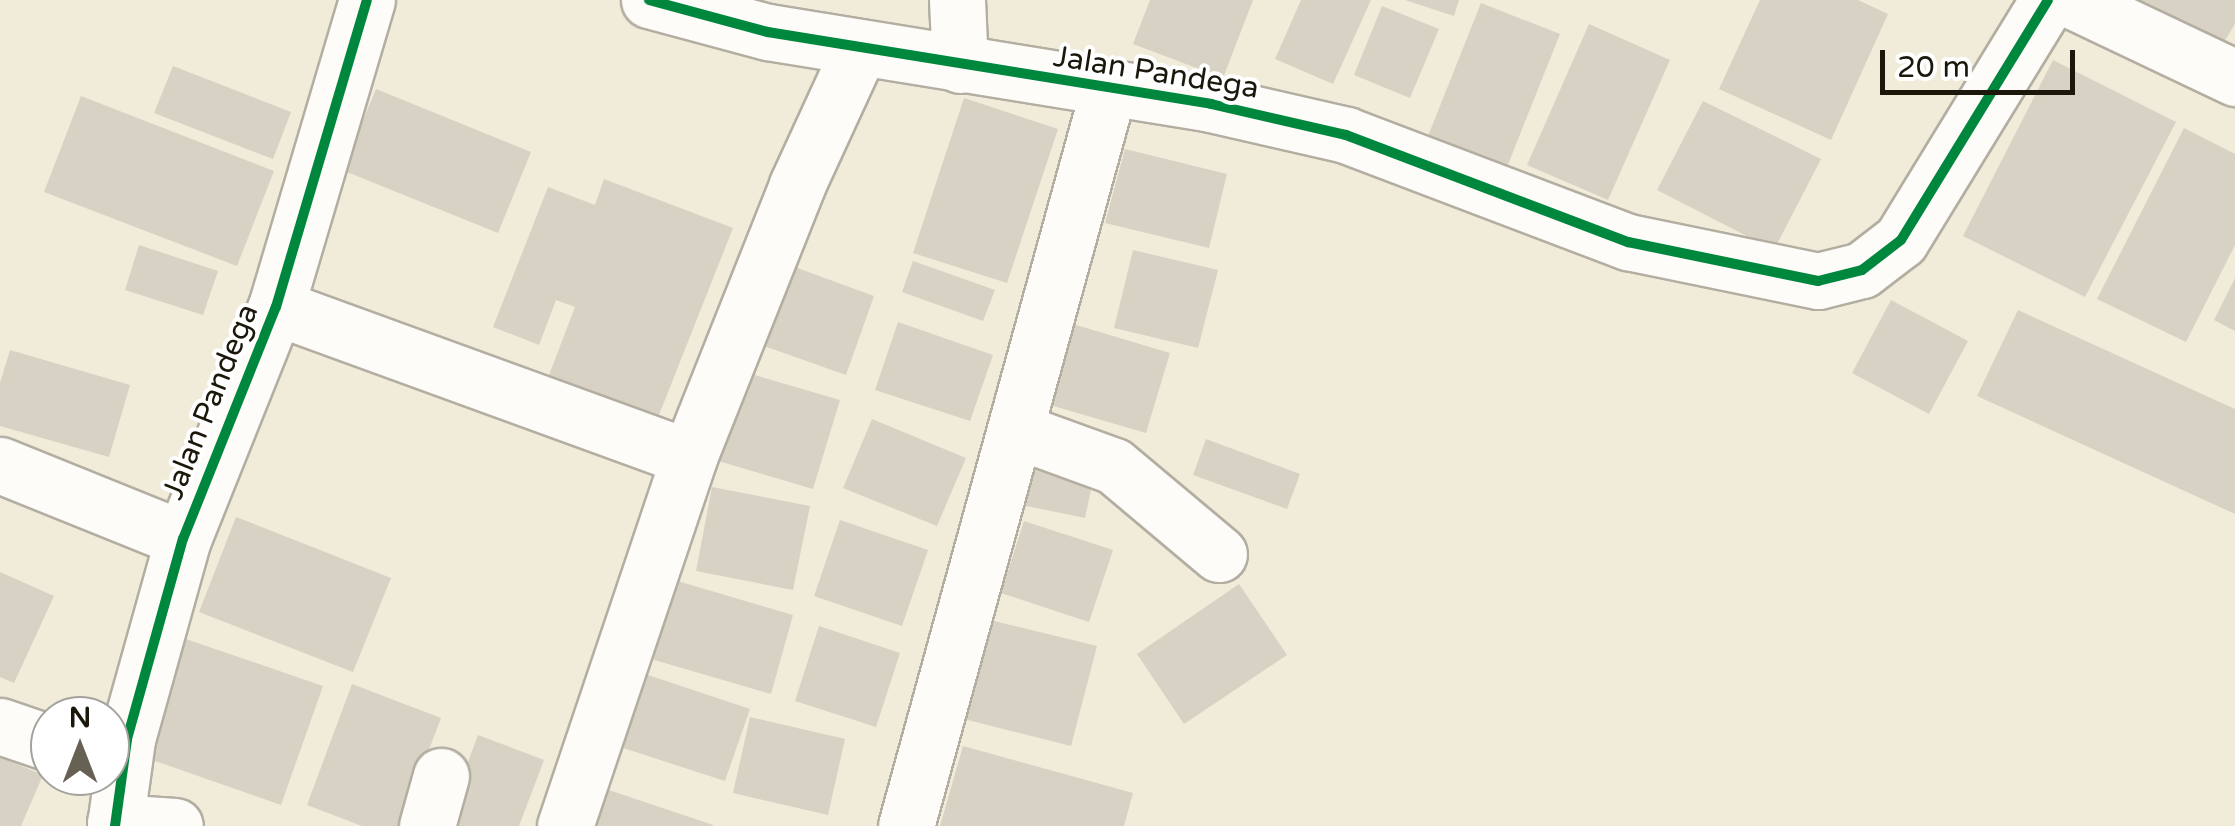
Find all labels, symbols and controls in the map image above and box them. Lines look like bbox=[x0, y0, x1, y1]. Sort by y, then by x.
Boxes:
scale bar bbox=[1885, 30, 2080, 92]
street label: Jalan Pandega bbox=[1051, 39, 1261, 107]
text: 20 m bbox=[1897, 49, 1970, 86]
street label: Jalan Pandega bbox=[155, 299, 267, 505]
north arrow bbox=[30, 696, 130, 796]
text: N bbox=[69, 701, 91, 735]

